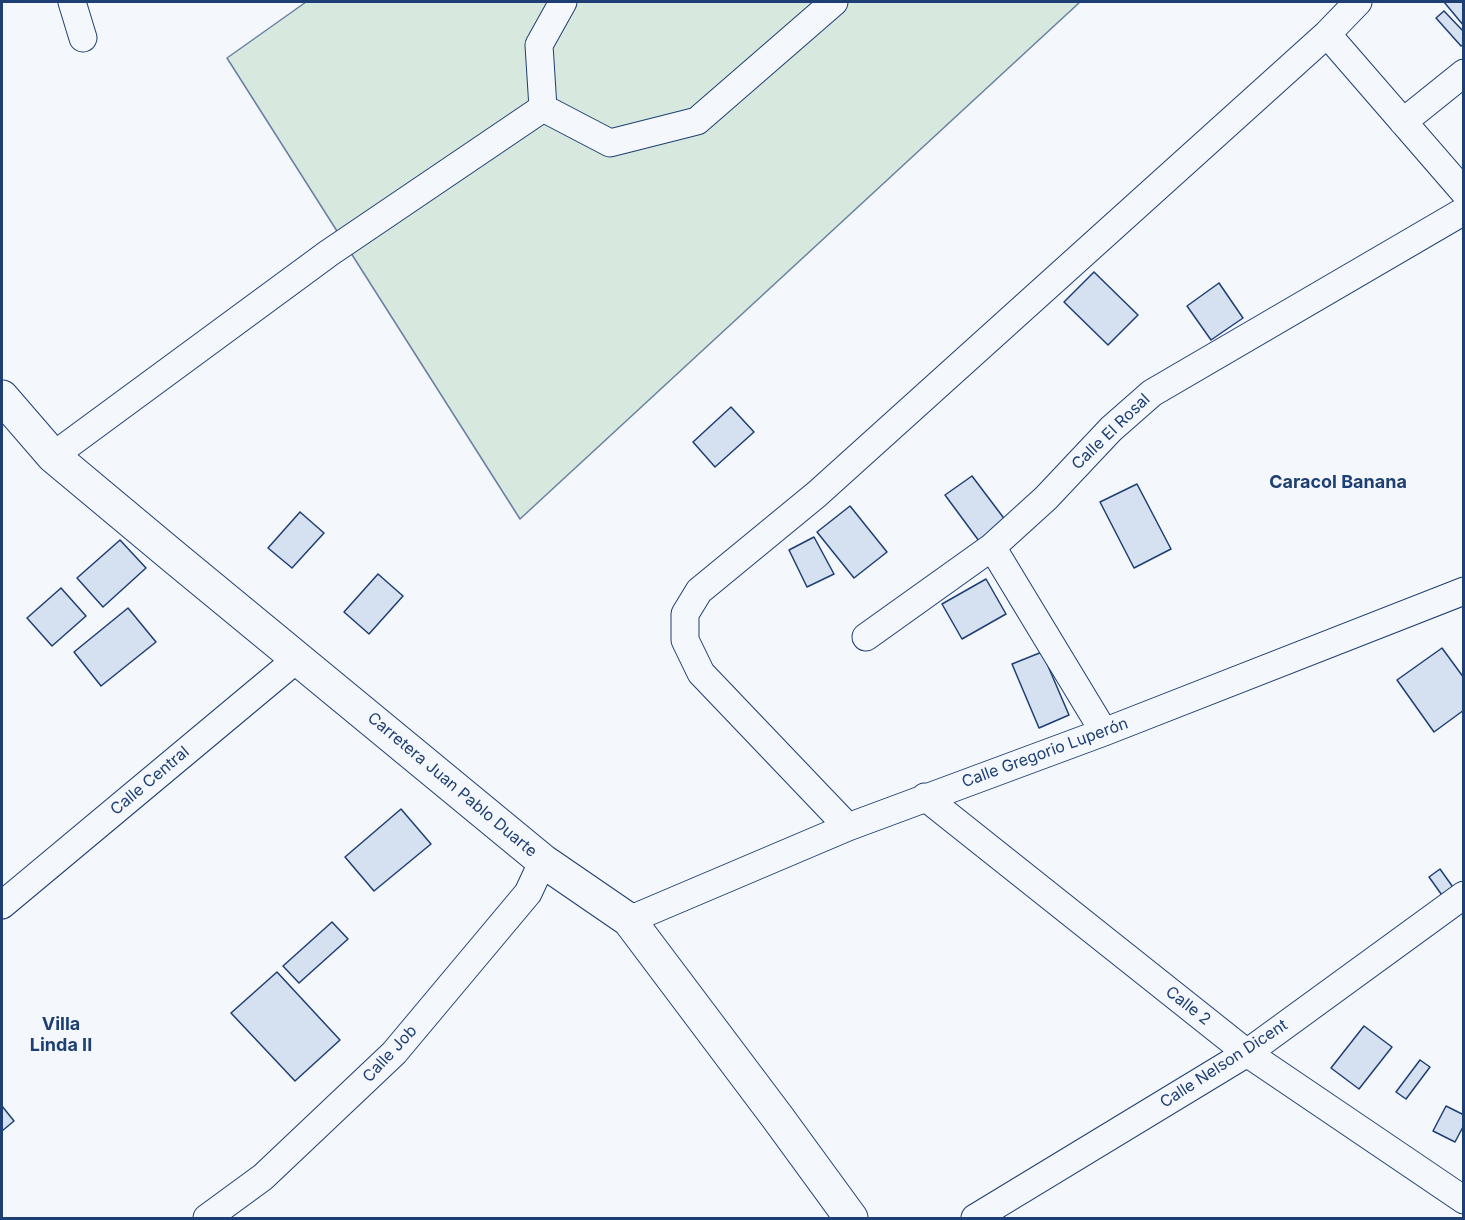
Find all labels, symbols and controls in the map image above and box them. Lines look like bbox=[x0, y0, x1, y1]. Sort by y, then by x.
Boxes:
street label: Calle El Rosal bbox=[1068, 390, 1154, 474]
district label: Caracol Banana bbox=[1269, 472, 1407, 494]
street label: Carretera Juan Pablo Duarte bbox=[363, 709, 541, 861]
street label: Calle Gregorio Luperón bbox=[959, 714, 1131, 792]
street label: Calle Central bbox=[107, 743, 193, 819]
street label: Calle 2 bbox=[1162, 982, 1214, 1030]
district label: Villa Linda II bbox=[30, 1014, 92, 1056]
street label: Calle Nelson Dicent bbox=[1157, 1016, 1291, 1112]
street label: Calle Job bbox=[359, 1022, 421, 1086]

